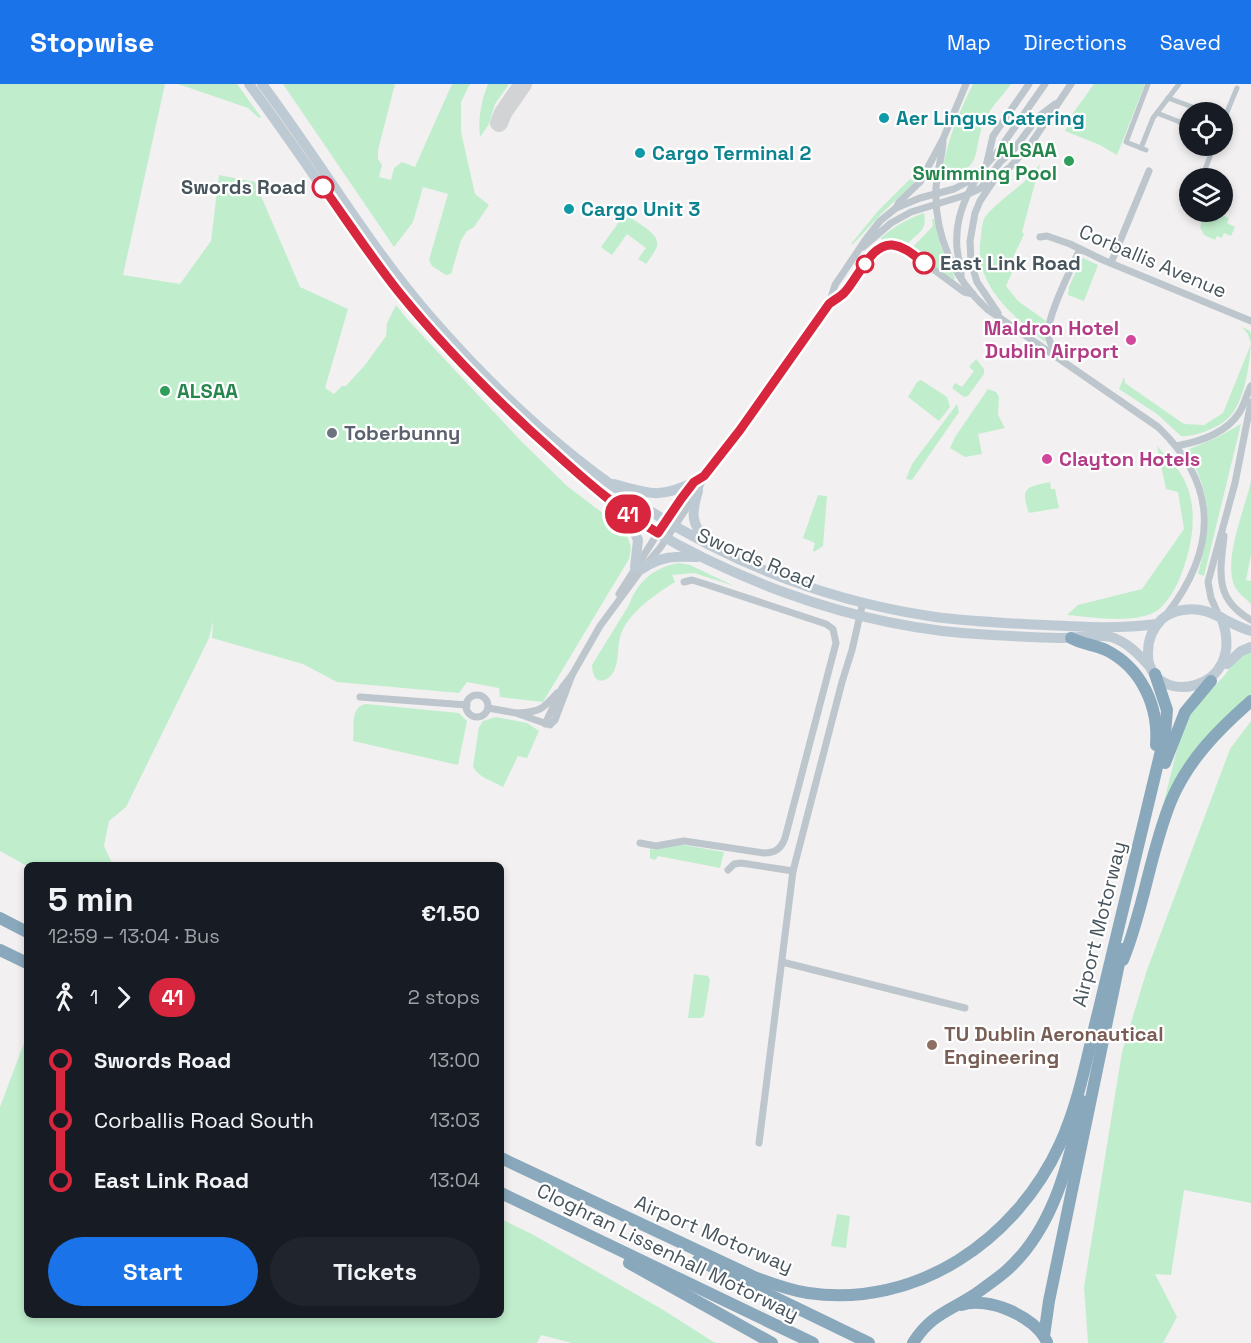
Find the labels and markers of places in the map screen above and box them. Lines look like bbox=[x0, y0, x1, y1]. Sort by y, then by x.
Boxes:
place label: Aer Lingus Catering bbox=[896, 105, 1085, 131]
marker: Aer Lingus Catering bbox=[877, 111, 891, 125]
place label: ALSAA Swimming Pool bbox=[913, 137, 1057, 186]
place label: Cargo Terminal 2 bbox=[652, 140, 811, 166]
marker: Cargo Terminal 2 bbox=[633, 146, 647, 160]
marker: ALSAA Swimming Pool bbox=[1062, 154, 1076, 168]
place label: Swords Road bbox=[181, 174, 306, 200]
marker: Swords Road bbox=[312, 176, 334, 198]
place label: Cargo Unit 3 bbox=[581, 196, 701, 222]
marker: Cargo Unit 3 bbox=[562, 202, 576, 216]
place label: East Link Road bbox=[940, 250, 1081, 276]
marker: East Link Road bbox=[913, 252, 935, 274]
unlabelled marker bbox=[856, 255, 874, 273]
place label: Maldron Hotel Dublin Airport bbox=[984, 315, 1119, 364]
marker: Maldron Hotel Dublin Airport bbox=[1124, 333, 1138, 347]
place label: ALSAA bbox=[177, 378, 238, 404]
marker: ALSAA bbox=[158, 384, 172, 398]
place label: Toberbunny bbox=[344, 420, 460, 446]
marker: Toberbunny bbox=[325, 426, 339, 440]
place label: Clayton Hotels bbox=[1059, 446, 1200, 472]
marker: Clayton Hotels bbox=[1040, 452, 1054, 466]
place label: TU Dublin Aeronautical Engineering bbox=[944, 1021, 1163, 1070]
marker: TU Dublin Aeronautical Engineering bbox=[925, 1038, 939, 1052]

